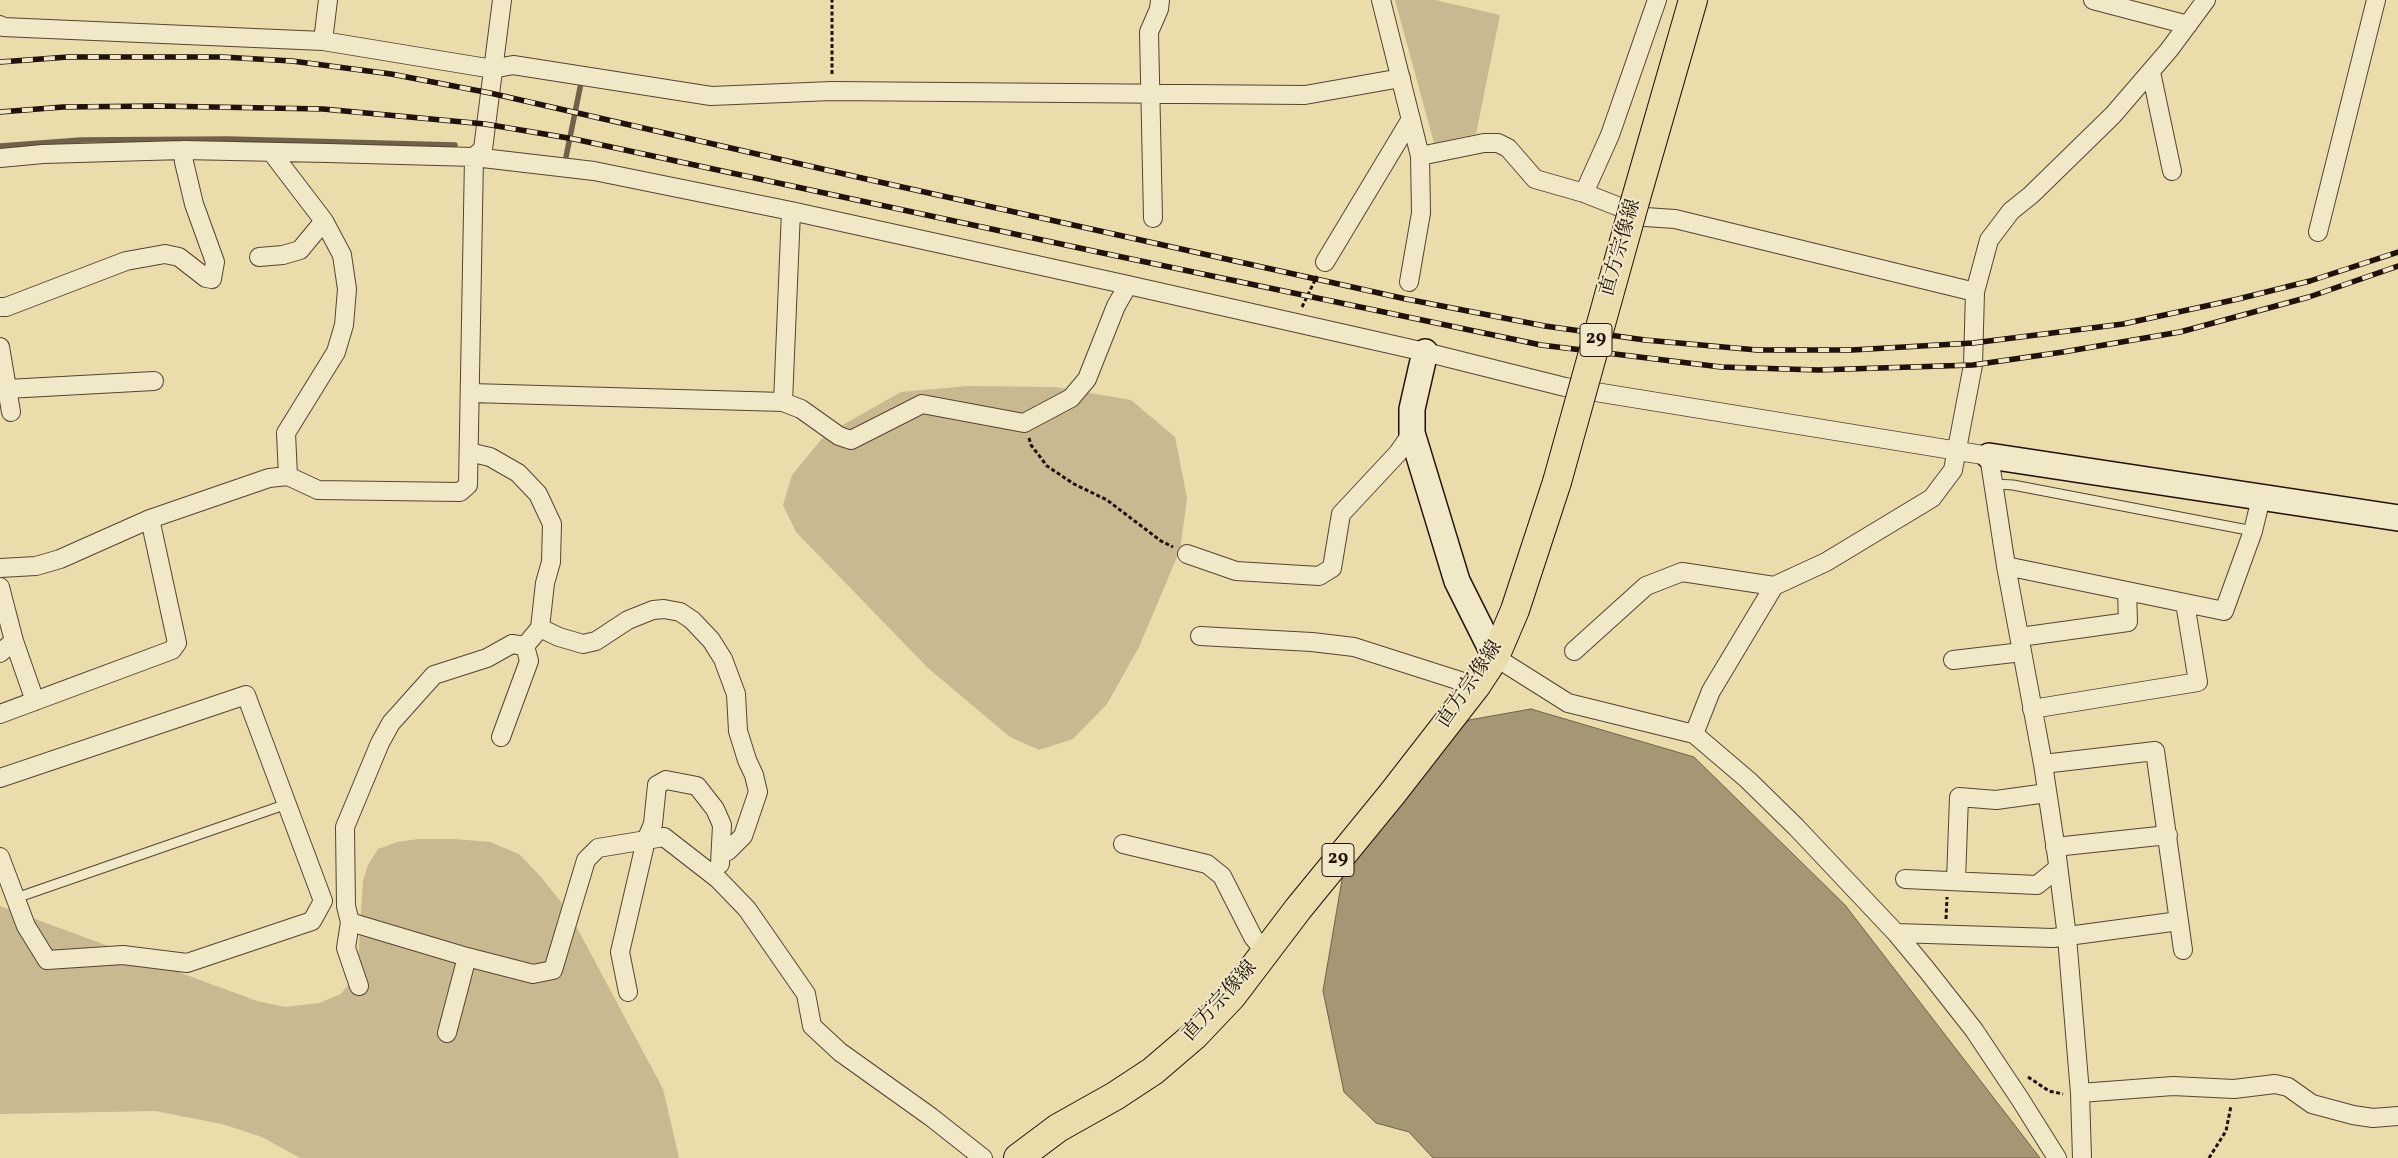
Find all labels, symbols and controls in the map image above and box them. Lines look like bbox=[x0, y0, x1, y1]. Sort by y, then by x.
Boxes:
street label: 直方宗像線 bbox=[1597, 197, 1647, 299]
road number: 29 bbox=[1580, 324, 1612, 356]
street label: 直方宗像線 bbox=[1433, 637, 1509, 733]
road number: 29 bbox=[1322, 844, 1354, 876]
street label: 直方宗像線 bbox=[1179, 957, 1263, 1047]

